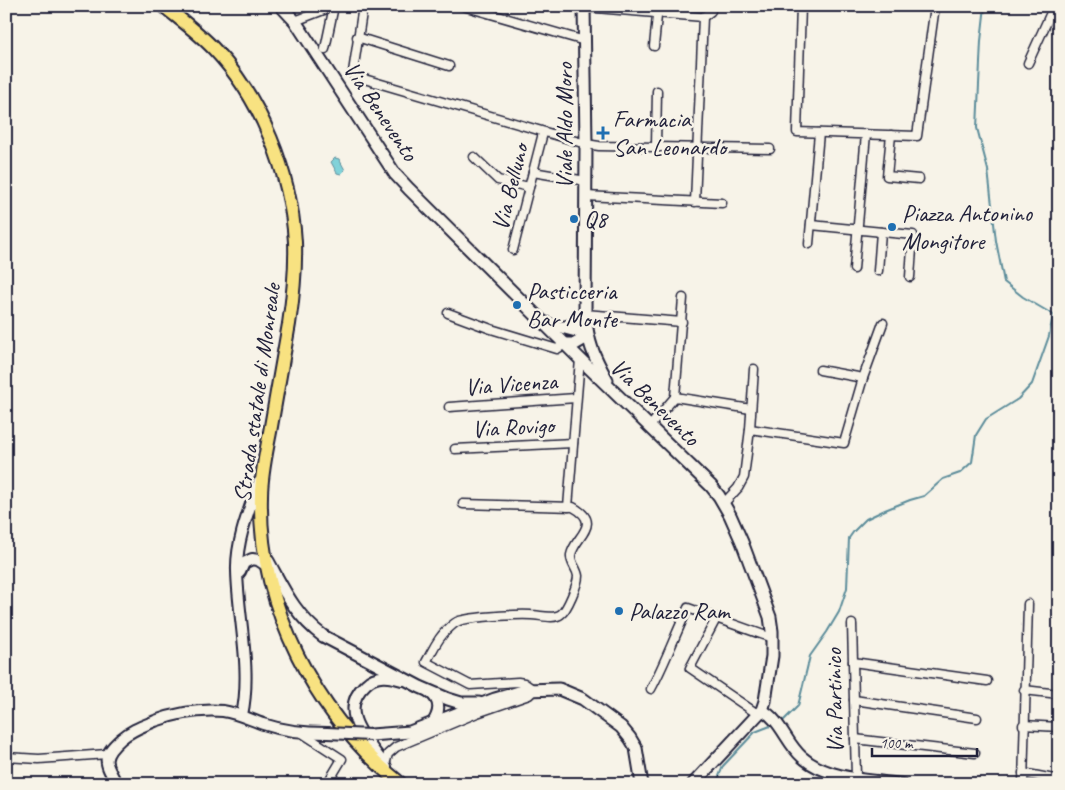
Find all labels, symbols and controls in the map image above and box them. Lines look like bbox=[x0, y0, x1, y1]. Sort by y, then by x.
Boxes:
street label: Via Benevento bbox=[337, 56, 426, 168]
street label: Viale Aldo Moro bbox=[549, 61, 579, 189]
place label: Farmacia San Leonardo bbox=[613, 104, 728, 162]
marker: Farmacia San Leonardo bbox=[597, 127, 609, 139]
street label: Via Belluno bbox=[485, 138, 536, 233]
place label: Piazza Antonino Mongitore bbox=[902, 198, 1034, 256]
place label: Q8 bbox=[584, 204, 609, 234]
marker: Q8 bbox=[568, 213, 580, 225]
marker: Piazza Antonino Mongitore bbox=[886, 221, 898, 233]
place label: Pasticceria Bar Monte bbox=[527, 276, 619, 334]
street label: Strada statale di Monreale bbox=[227, 280, 288, 504]
marker: Pasticceria Bar Monte bbox=[511, 299, 523, 311]
street label: Via Benevento bbox=[604, 352, 707, 453]
street label: Via Vicenza bbox=[464, 366, 559, 402]
street label: Via Rovigo bbox=[471, 410, 557, 444]
place label: Palazzo Ram bbox=[629, 596, 732, 626]
marker: Palazzo Ram bbox=[613, 605, 625, 617]
street label: Via Partinico bbox=[818, 647, 850, 754]
scale bar bbox=[872, 725, 978, 757]
text: 100 m bbox=[880, 734, 914, 753]

